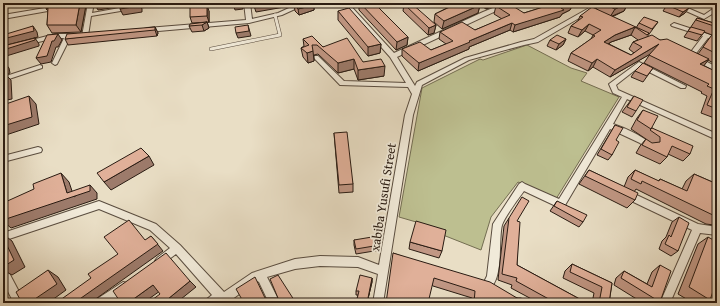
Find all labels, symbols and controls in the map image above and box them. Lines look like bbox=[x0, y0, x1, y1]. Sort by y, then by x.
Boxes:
street label: xabiba Yusufi Street bbox=[365, 141, 401, 253]

